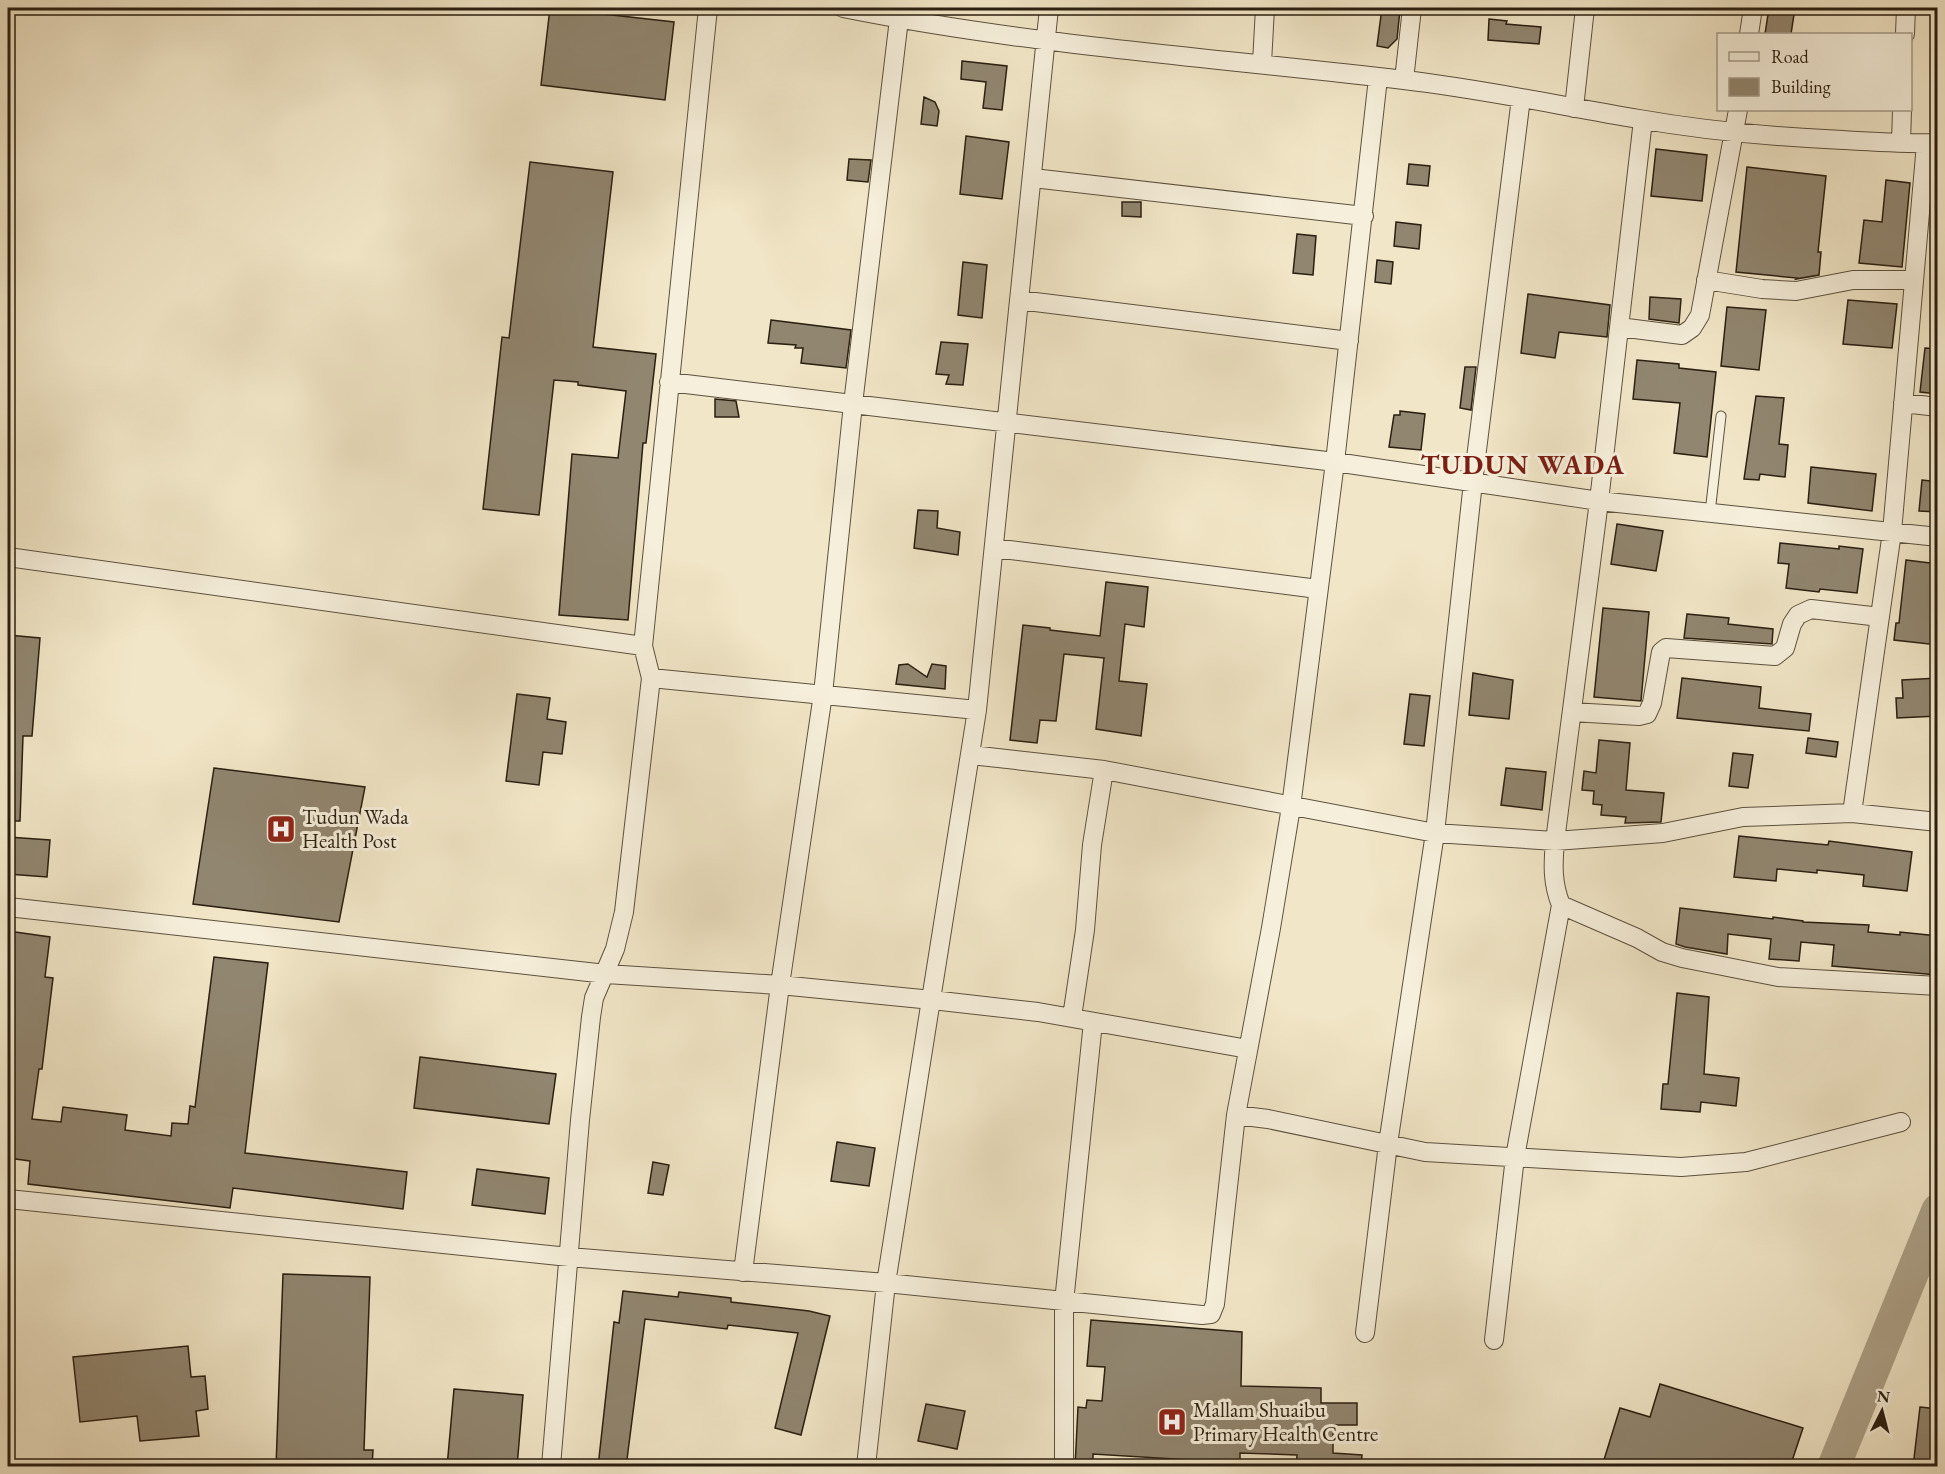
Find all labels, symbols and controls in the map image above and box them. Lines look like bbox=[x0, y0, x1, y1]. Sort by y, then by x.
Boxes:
legend bbox=[1717, 33, 1912, 111]
text: Road bbox=[1771, 45, 1810, 68]
text: Building bbox=[1771, 75, 1831, 98]
district label: TUDUN WADA bbox=[1421, 447, 1625, 482]
place label: Tudun Wada Health Post bbox=[302, 803, 409, 854]
hospital icon: Tudun Wada Health Post bbox=[265, 813, 297, 845]
north arrow bbox=[1852, 1381, 1912, 1441]
text: N bbox=[1876, 1385, 1891, 1408]
place label: Mallam Shuaibu Primary Health Centre bbox=[1193, 1396, 1378, 1447]
hospital icon: Mallam Shuaibu Primary Health Centre bbox=[1156, 1406, 1188, 1438]

